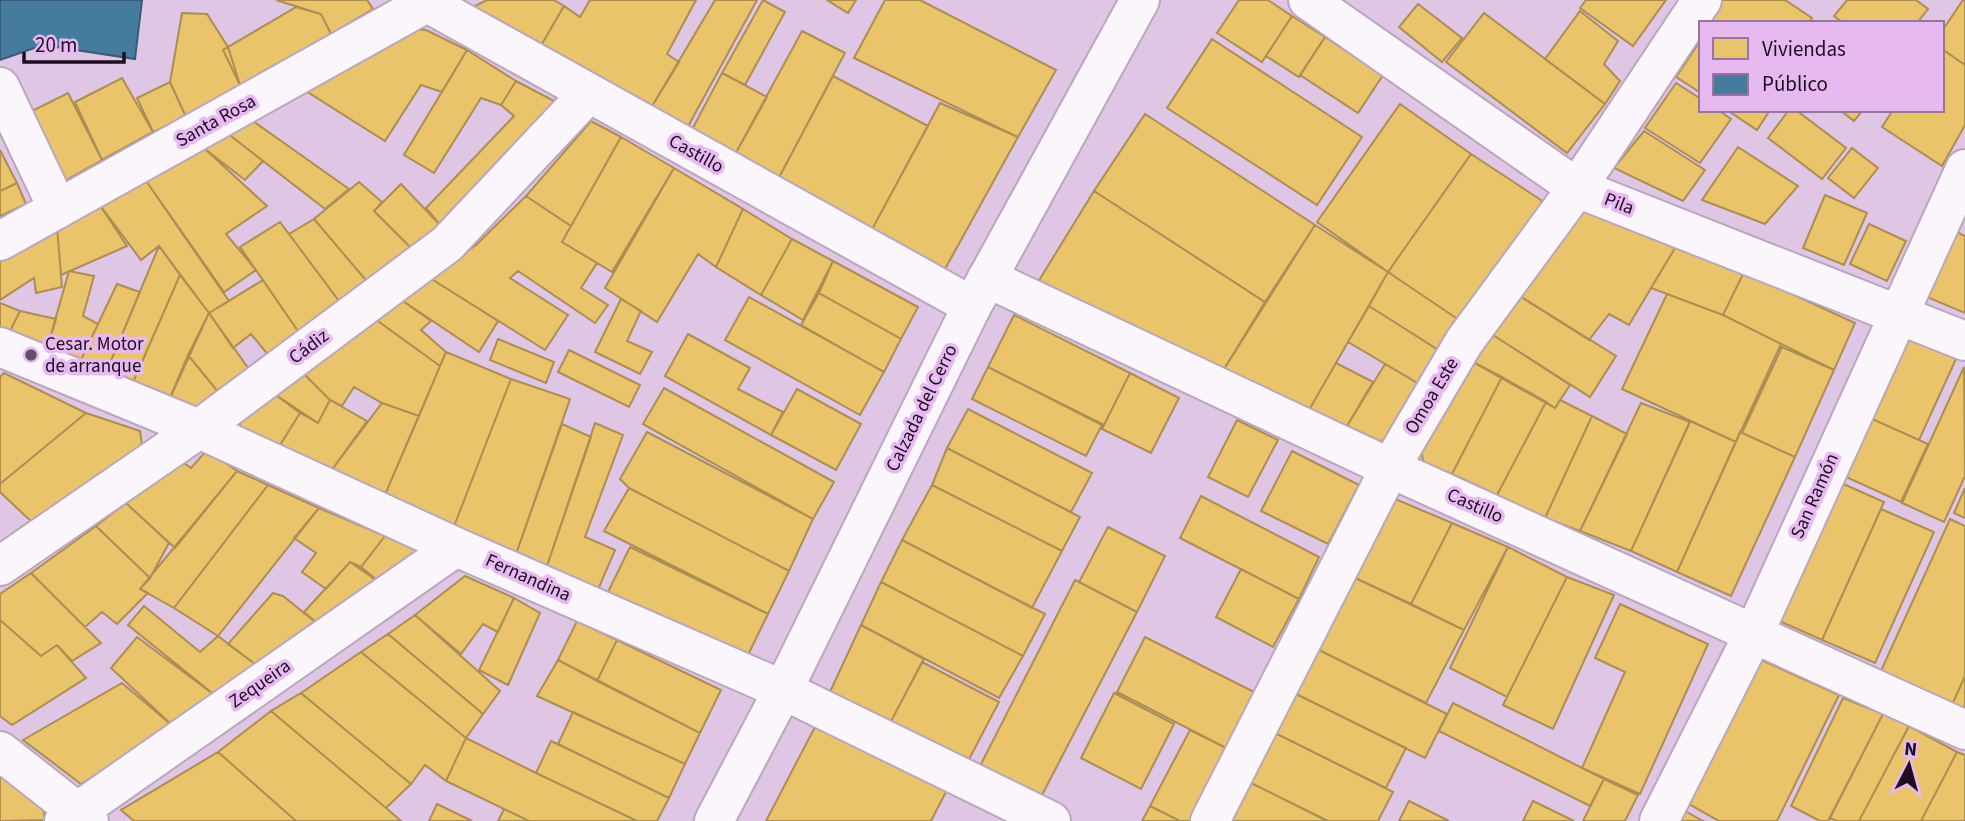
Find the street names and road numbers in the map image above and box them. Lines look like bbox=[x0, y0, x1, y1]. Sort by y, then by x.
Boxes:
street label: Santa Rosa bbox=[171, 88, 261, 154]
street label: Castillo bbox=[664, 128, 728, 180]
street label: Pila bbox=[1600, 186, 1638, 222]
street label: Cádiz bbox=[283, 323, 335, 371]
street label: Calzada del Cerro bbox=[879, 340, 965, 476]
street label: Omoa Este bbox=[1399, 353, 1465, 439]
street label: San Ramón bbox=[1784, 449, 1846, 543]
street label: Castillo bbox=[1443, 482, 1507, 530]
street label: Fernandina bbox=[481, 547, 575, 609]
street label: Zequeira bbox=[224, 653, 296, 715]

